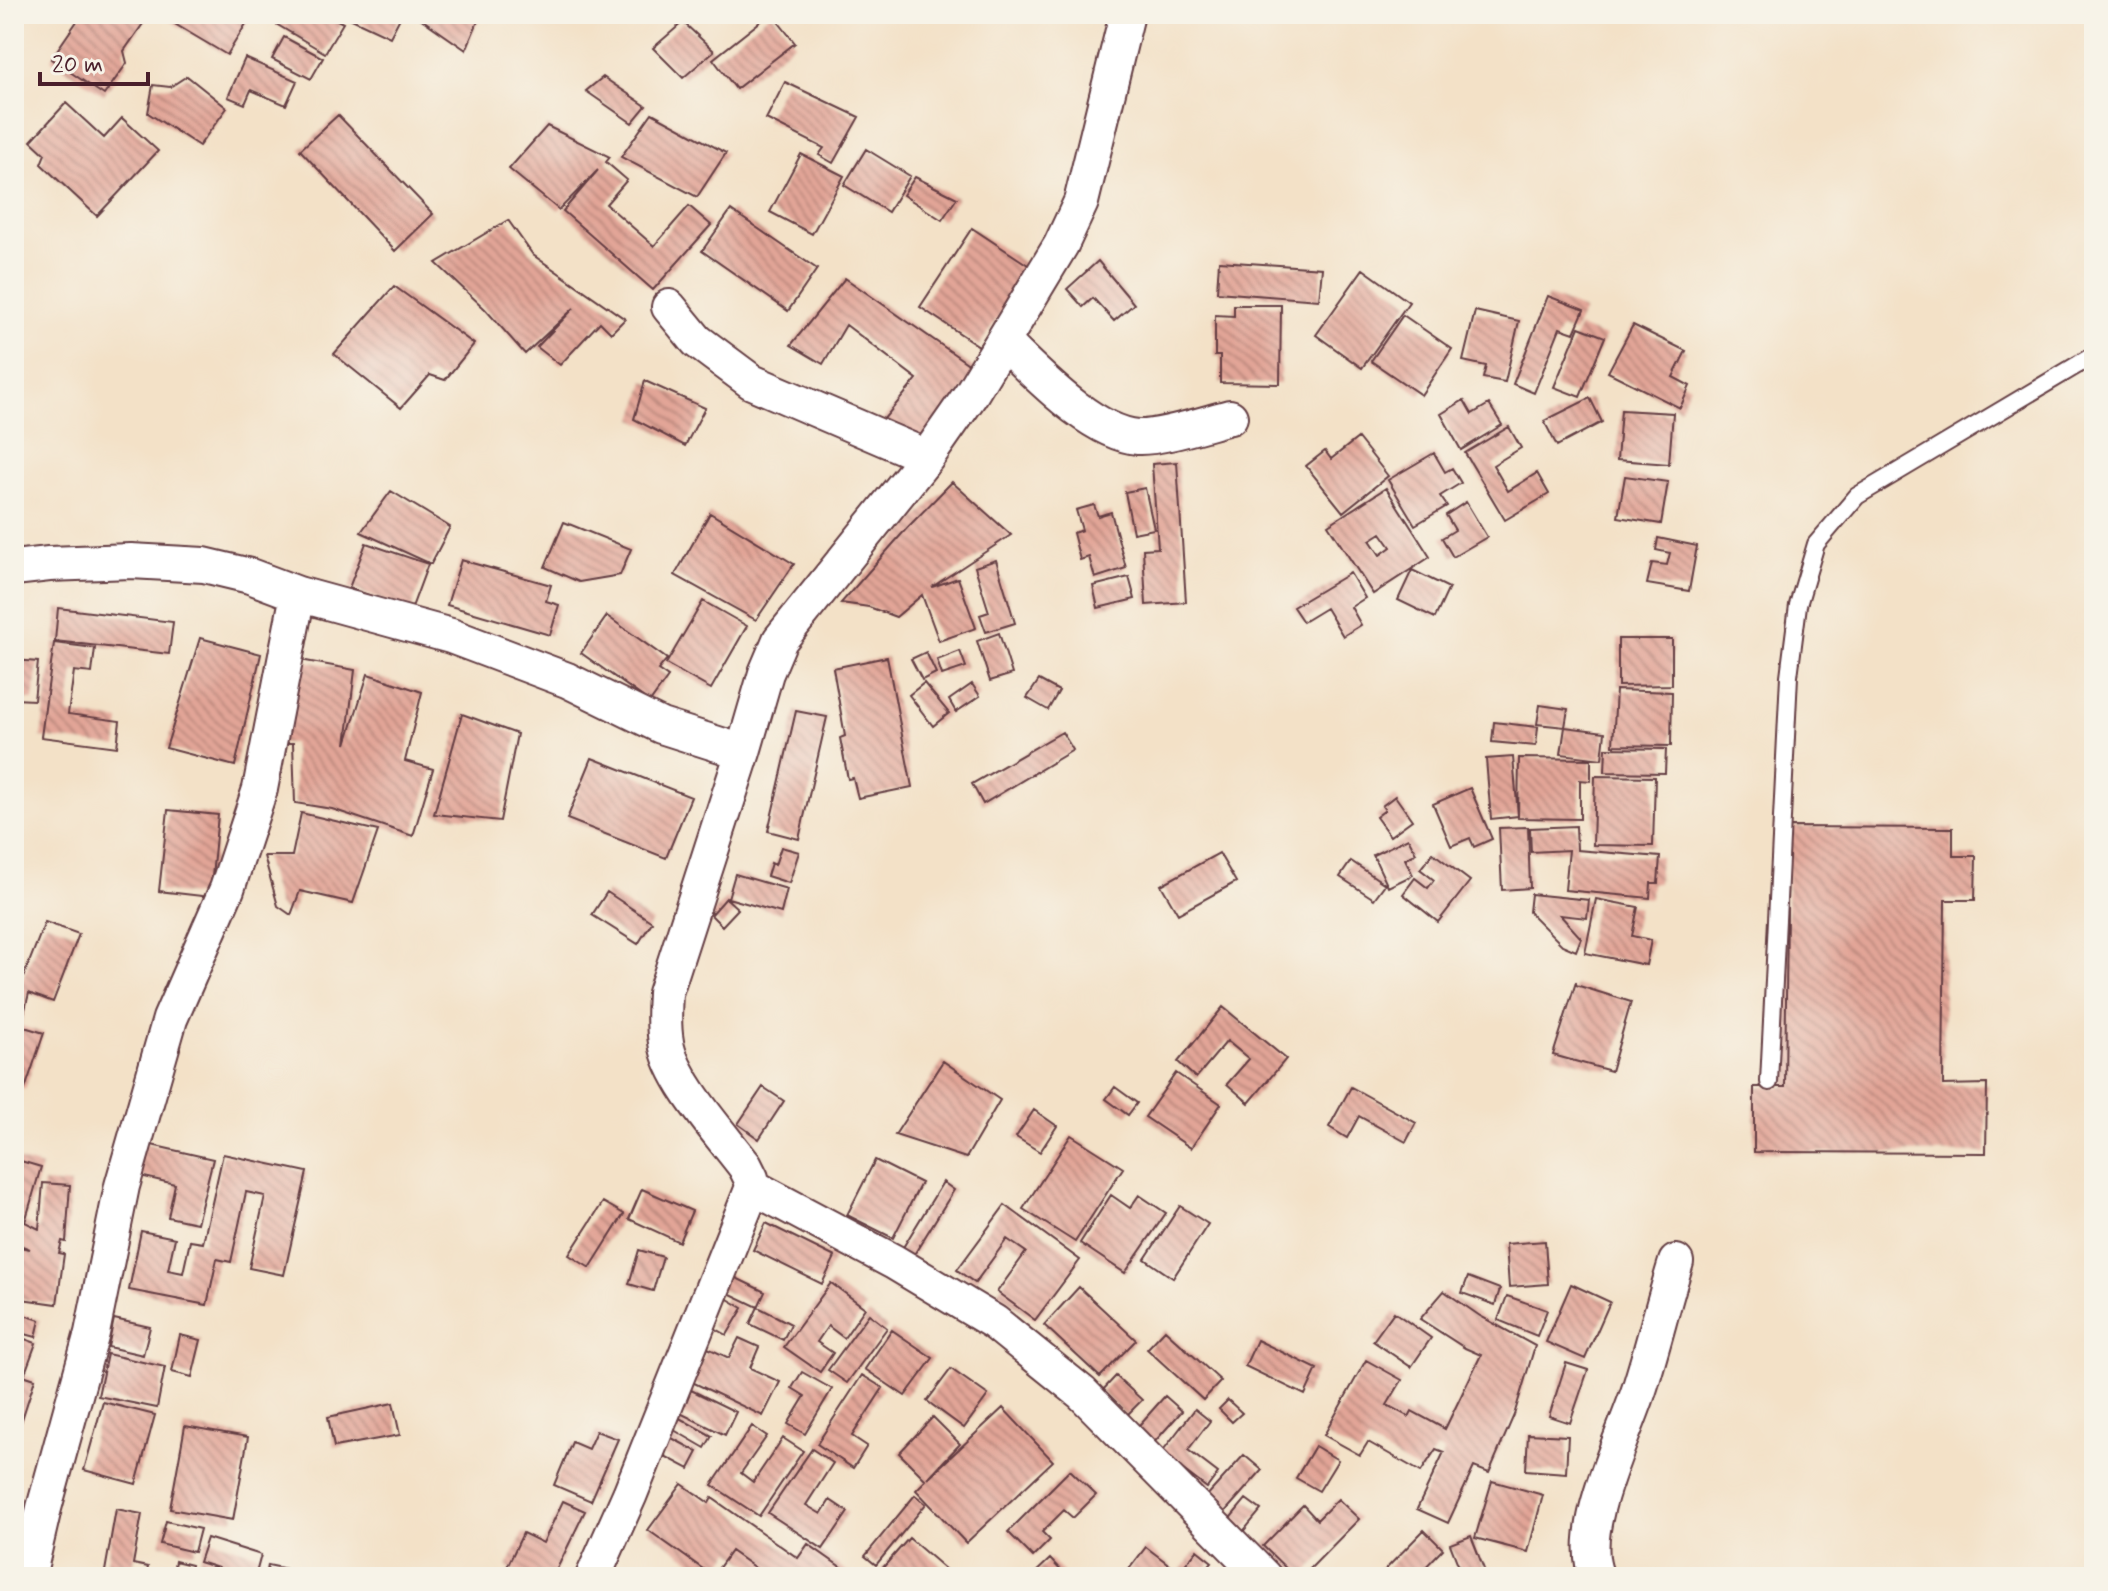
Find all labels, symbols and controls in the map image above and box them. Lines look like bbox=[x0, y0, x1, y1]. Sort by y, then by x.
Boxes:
scale bar bbox=[40, 36, 148, 86]
text: 20 m bbox=[52, 50, 103, 81]

